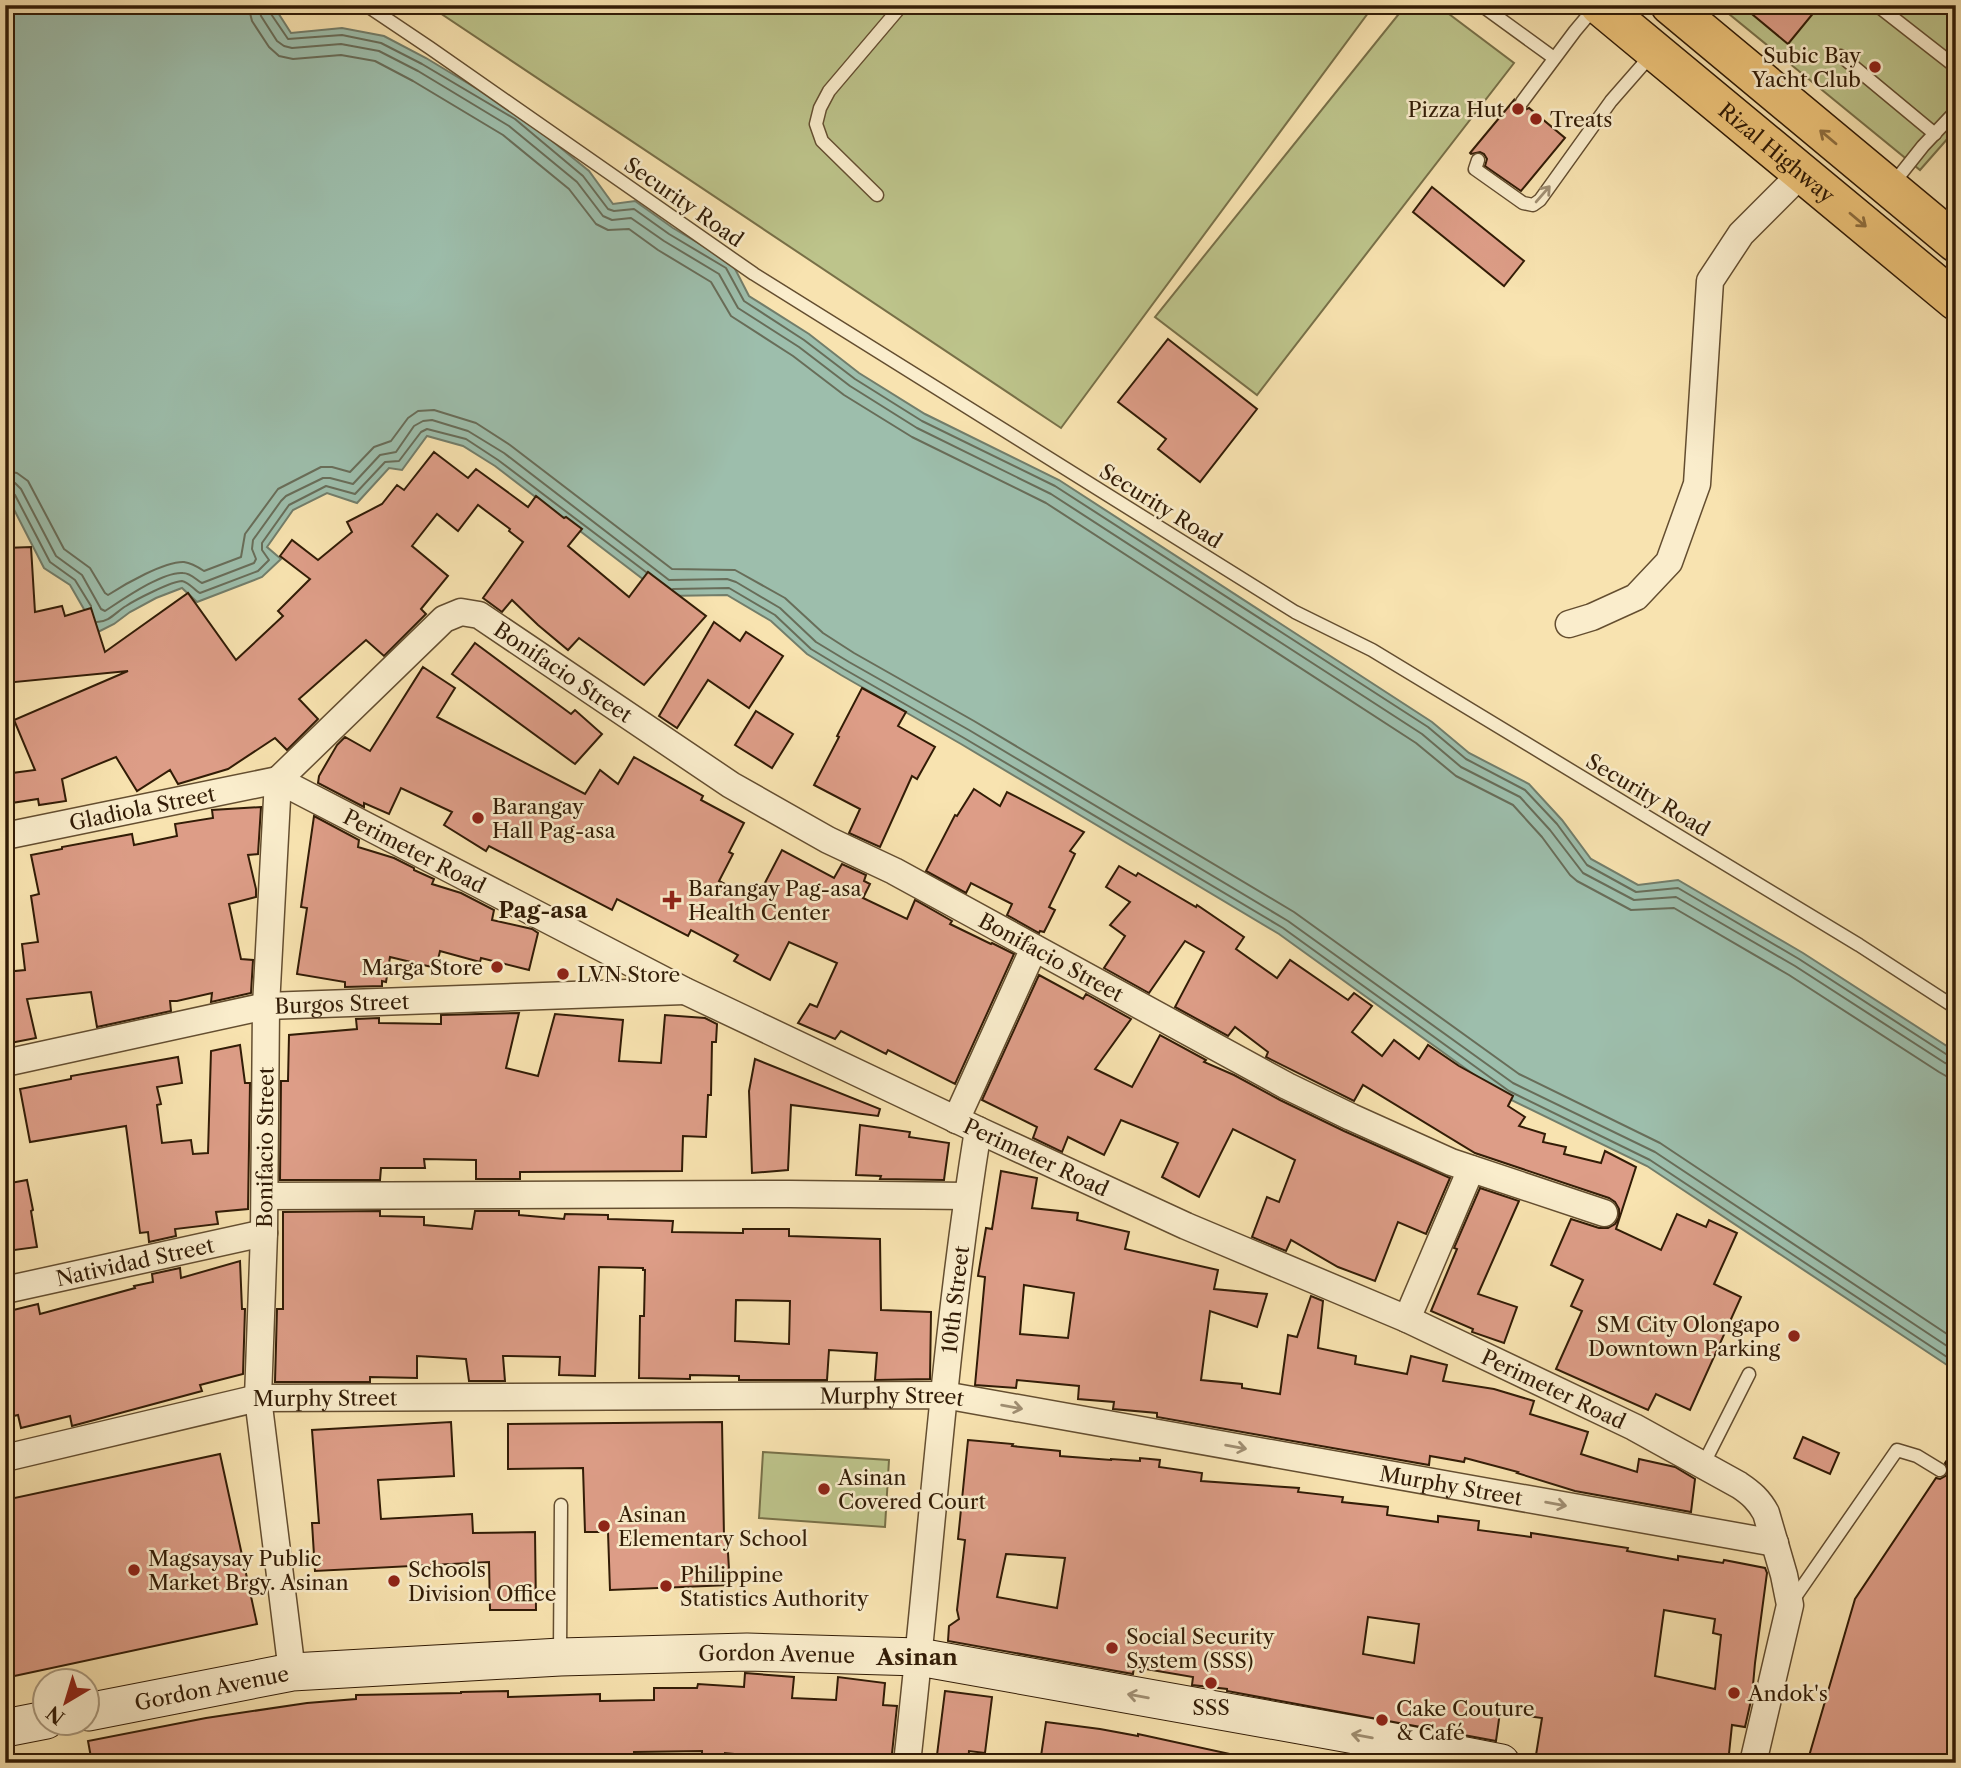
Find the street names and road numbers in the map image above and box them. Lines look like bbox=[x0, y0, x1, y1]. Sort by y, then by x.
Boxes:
street label: Rizal Highway bbox=[1714, 97, 1840, 208]
street label: Security Road bbox=[620, 152, 748, 252]
street label: Security Road bbox=[1095, 458, 1227, 554]
street label: Bonifacio Street bbox=[489, 616, 637, 728]
street label: Security Road bbox=[1582, 748, 1714, 842]
street label: Gladiola Street bbox=[67, 781, 218, 835]
street label: Perimeter Road bbox=[339, 804, 490, 898]
street label: Bonifacio Street bbox=[974, 907, 1128, 1007]
street label: Burgos Street bbox=[274, 988, 410, 1018]
street label: Bonifacio Street bbox=[252, 1066, 278, 1228]
street label: Perimeter Road bbox=[960, 1113, 1113, 1201]
street label: Natividad Street bbox=[54, 1232, 217, 1291]
street label: 10th Street bbox=[936, 1244, 974, 1354]
street label: Perimeter Road bbox=[1477, 1344, 1630, 1434]
street label: Murphy Street bbox=[820, 1382, 967, 1411]
street label: Murphy Street bbox=[253, 1385, 398, 1411]
street label: Murphy Street bbox=[1378, 1460, 1525, 1510]
street label: Gordon Avenue bbox=[698, 1639, 855, 1668]
street label: Gordon Avenue bbox=[132, 1660, 291, 1715]

